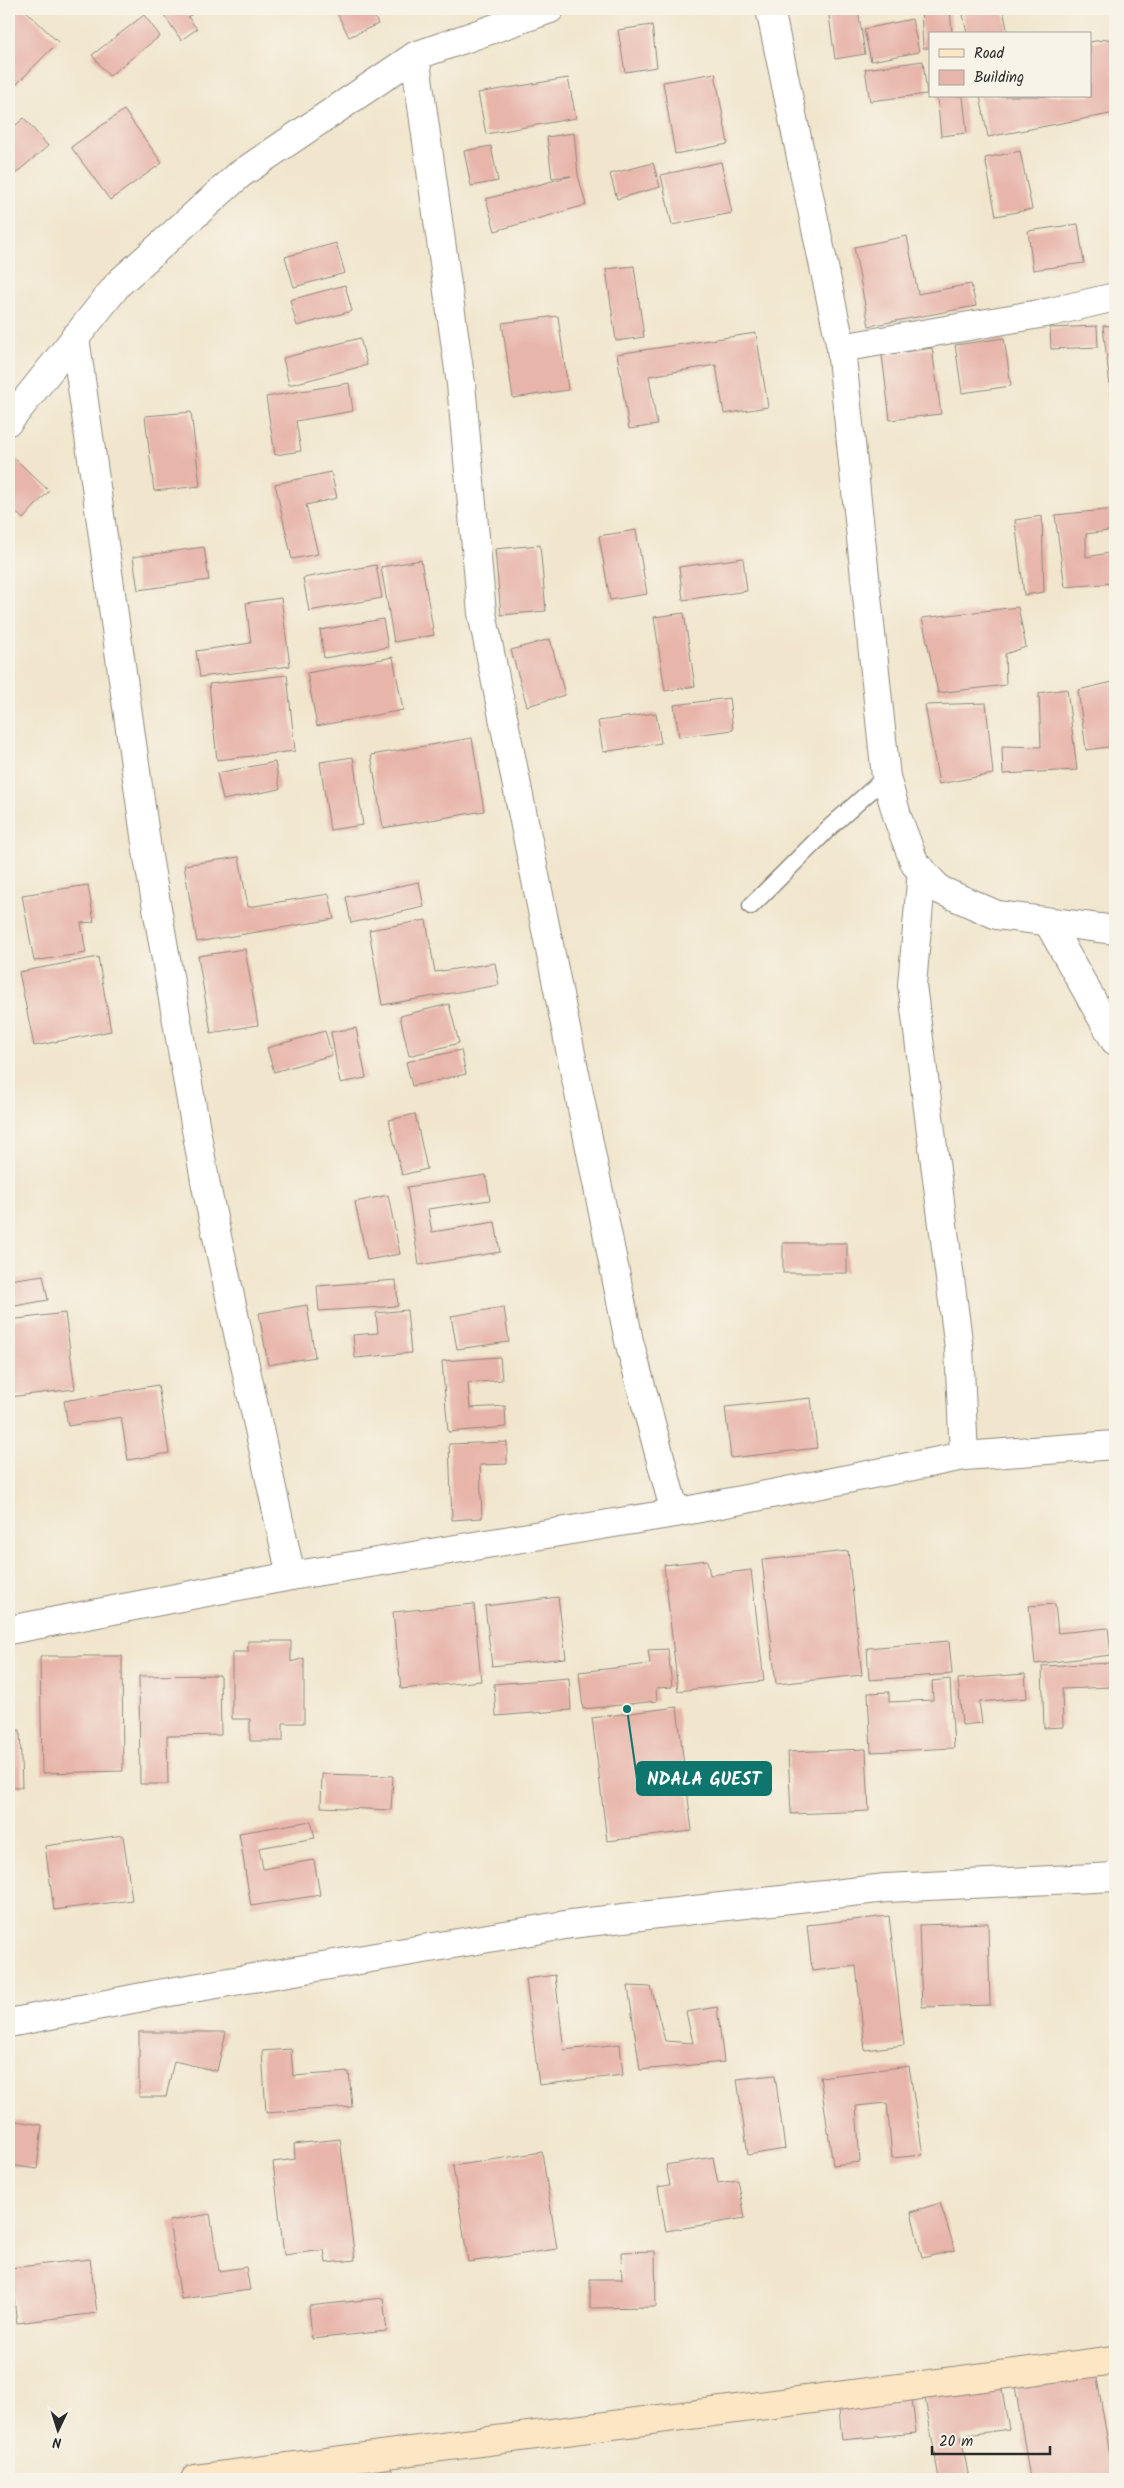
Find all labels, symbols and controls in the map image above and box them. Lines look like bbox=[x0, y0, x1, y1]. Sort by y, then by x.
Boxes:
legend bbox=[929, 32, 1092, 98]
text: Road bbox=[974, 42, 1005, 66]
text: Building bbox=[974, 66, 1024, 90]
callout: NDALA GUEST bbox=[637, 1762, 771, 1795]
text: NDALA GUEST bbox=[647, 1766, 763, 1795]
north arrow bbox=[32, 2406, 82, 2456]
scale bar bbox=[932, 2423, 1049, 2455]
text: 20 m bbox=[939, 2430, 973, 2454]
text: N bbox=[52, 2431, 62, 2453]

